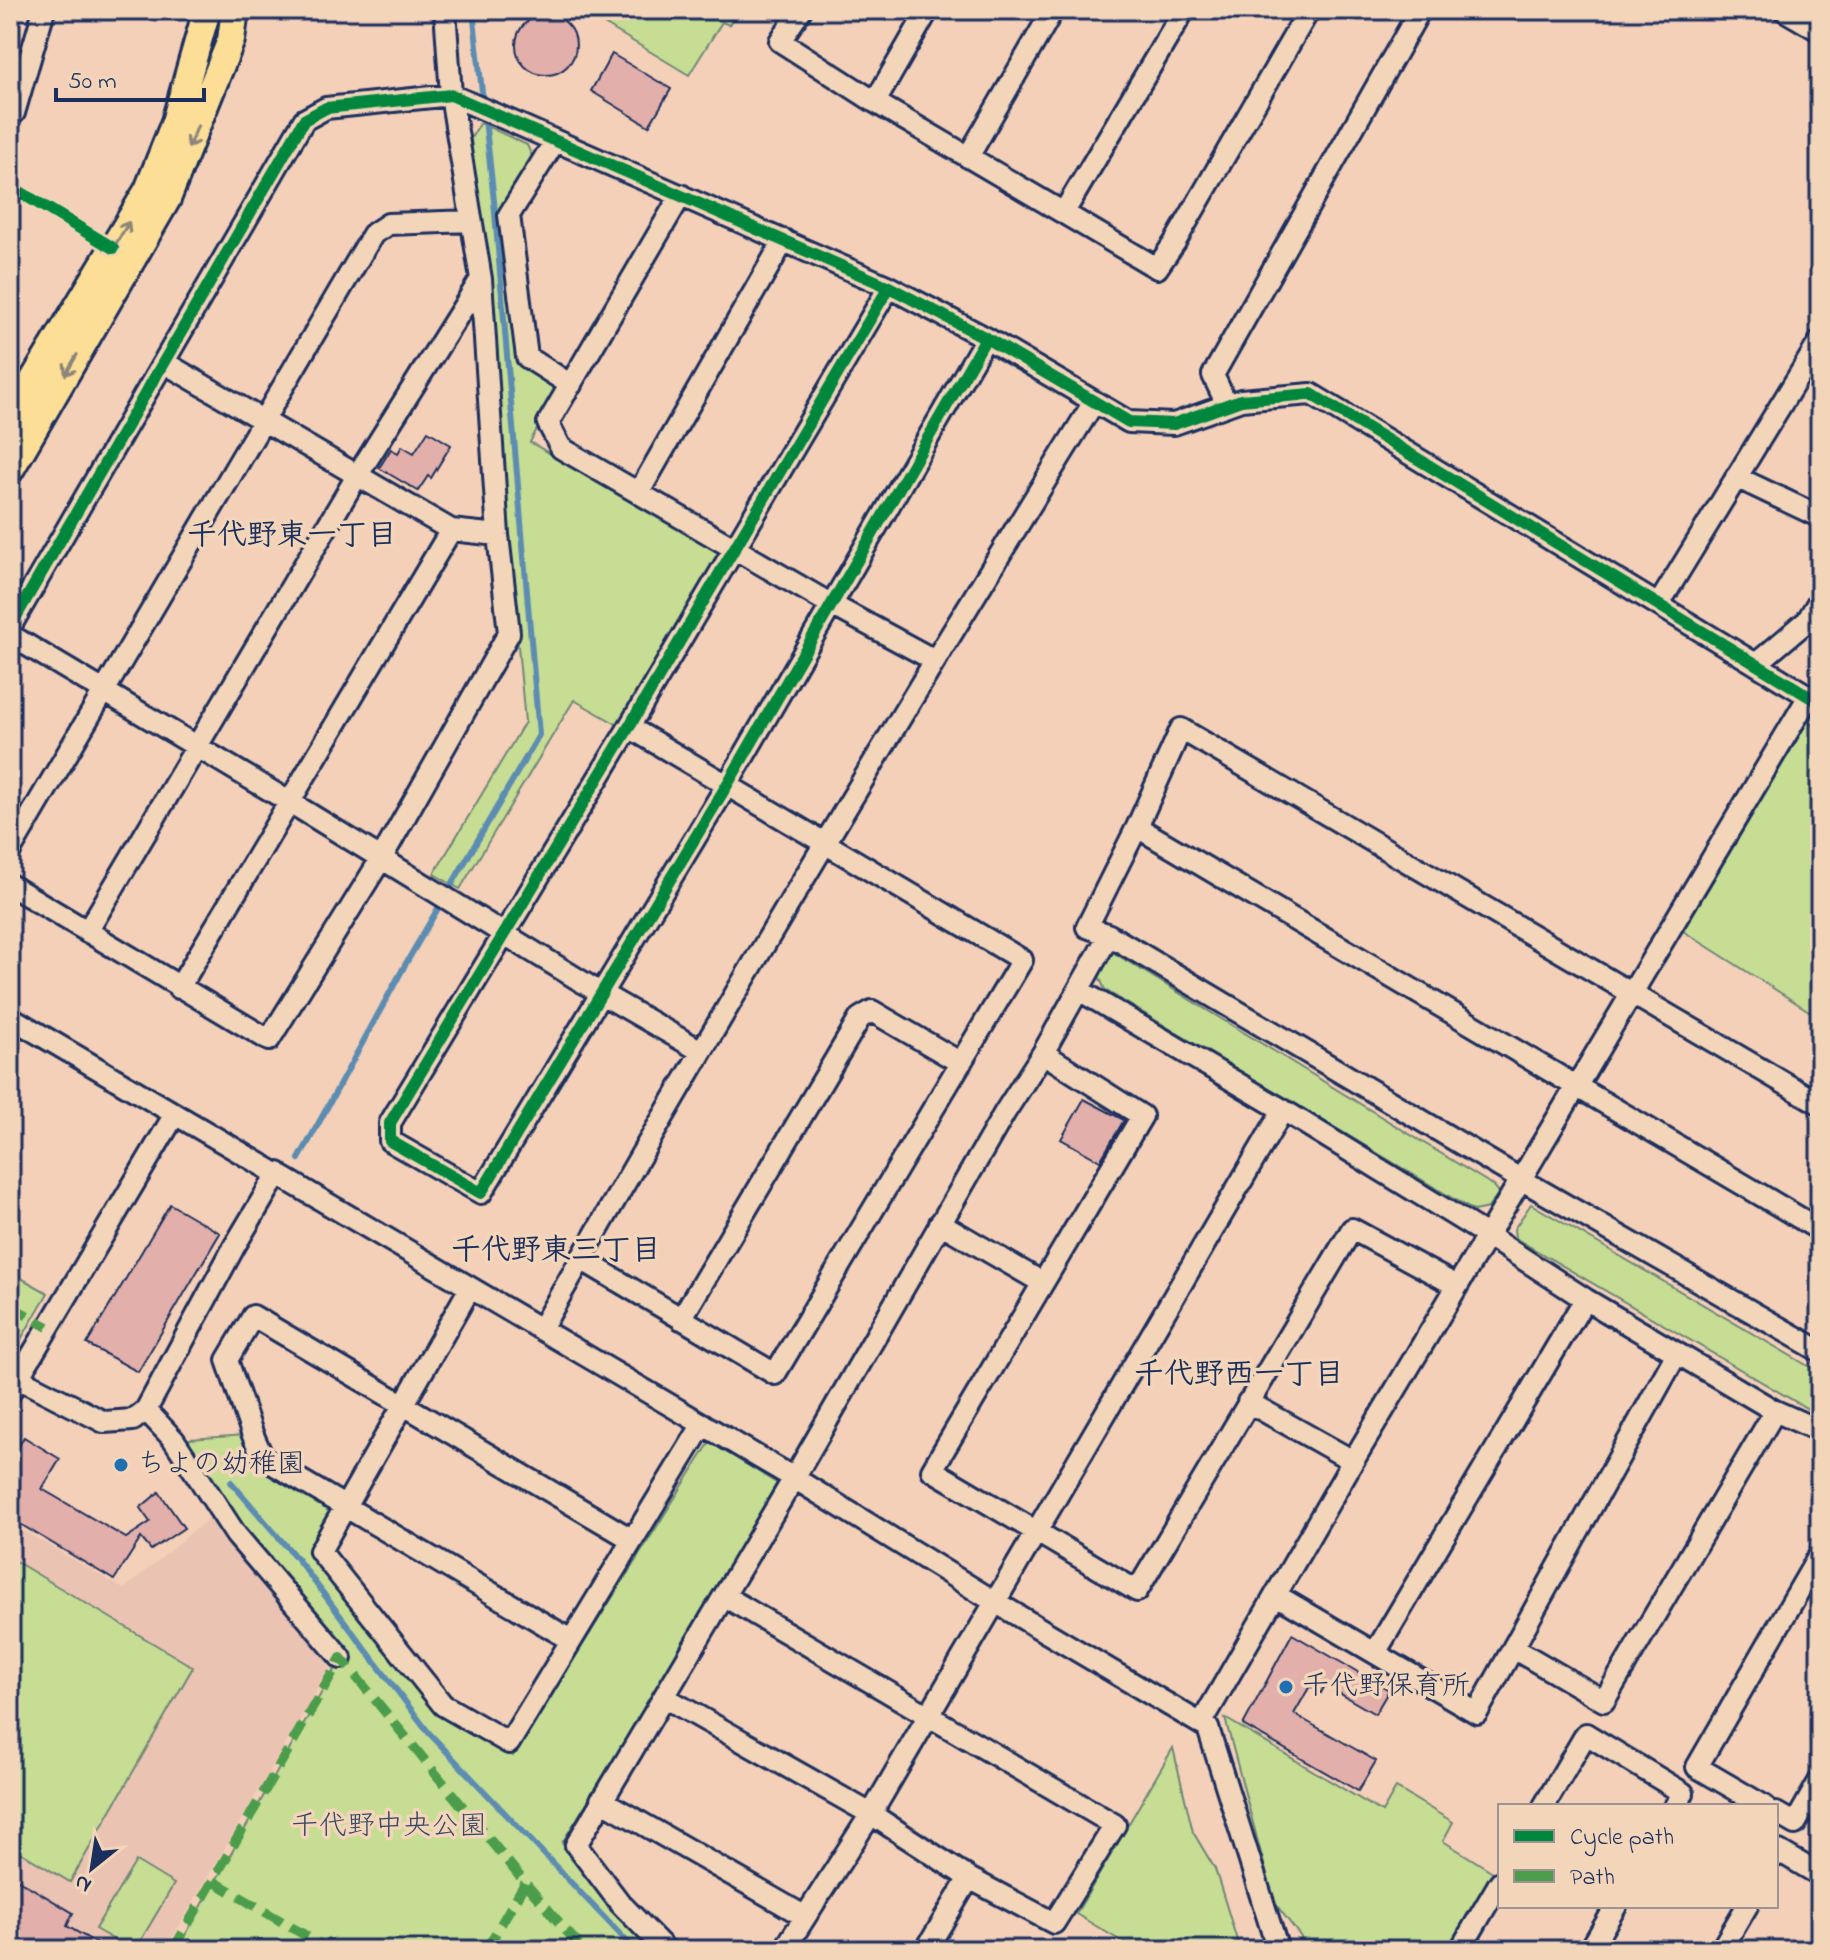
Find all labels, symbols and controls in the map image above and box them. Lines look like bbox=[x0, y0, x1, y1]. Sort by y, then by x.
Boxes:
scale bar bbox=[56, 52, 204, 102]
text: 50 m bbox=[68, 65, 117, 100]
one-way arrow bbox=[185, 124, 200, 149]
one-way arrow bbox=[115, 221, 131, 244]
one-way arrow bbox=[63, 353, 78, 377]
district label: 千代野東一丁目 bbox=[187, 515, 397, 559]
district label: 千代野東三丁目 bbox=[451, 1230, 661, 1274]
district label: 千代野西一丁目 bbox=[1134, 1354, 1344, 1398]
place label: ちよの幼稚園 bbox=[137, 1445, 305, 1486]
marker: ちよの幼稚園 bbox=[112, 1456, 130, 1474]
place label: 千代野保育所 bbox=[1302, 1667, 1470, 1708]
marker: 千代野保育所 bbox=[1277, 1678, 1295, 1696]
legend bbox=[1498, 1804, 1778, 1908]
park label: 千代野中央公園 bbox=[291, 1807, 487, 1848]
text: Cycle path bbox=[1570, 1821, 1674, 1857]
north arrow bbox=[52, 1828, 132, 1908]
text: Path bbox=[1570, 1861, 1615, 1896]
text: N bbox=[69, 1865, 98, 1900]

